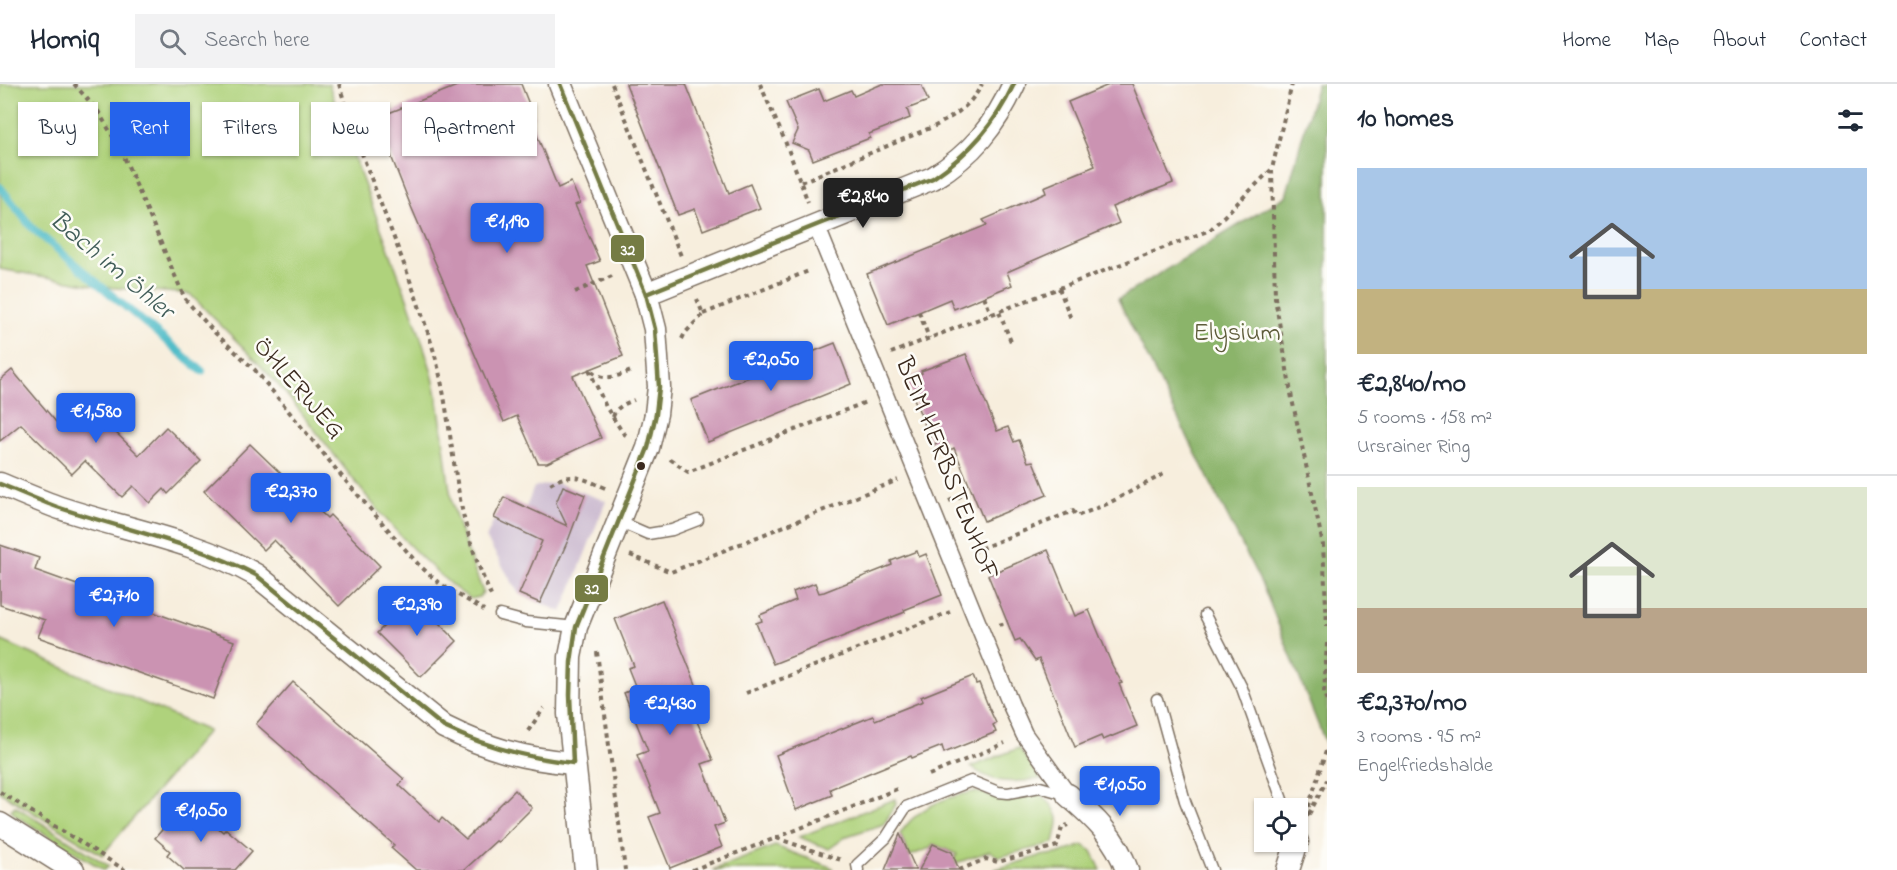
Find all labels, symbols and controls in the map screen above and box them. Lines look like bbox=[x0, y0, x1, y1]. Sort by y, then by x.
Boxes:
search box bbox=[135, 14, 555, 68]
text: Homiq bbox=[30, 21, 99, 62]
icon: search bbox=[156, 25, 189, 58]
text: Search here bbox=[204, 25, 310, 57]
text: Home bbox=[1562, 26, 1611, 56]
text: Map bbox=[1644, 26, 1679, 56]
text: About bbox=[1712, 26, 1766, 56]
text: Contact bbox=[1799, 26, 1867, 56]
text: 10 homes bbox=[1357, 101, 1454, 139]
chip: Buy bbox=[18, 102, 98, 156]
chip: Rent bbox=[110, 102, 190, 156]
chip: Filters bbox=[202, 102, 299, 156]
chip: New bbox=[311, 102, 390, 156]
chip: Apartment bbox=[402, 102, 537, 156]
icon: filters bbox=[1834, 104, 1867, 137]
pin: €2,840 bbox=[814, 178, 912, 229]
text: €2,840 bbox=[837, 183, 889, 212]
water label: Bach im Öhler bbox=[40, 202, 185, 332]
pin: €1,190 bbox=[458, 203, 556, 254]
icon: home bbox=[1558, 207, 1666, 315]
text: €1,190 bbox=[485, 208, 529, 237]
line badge: 32 bbox=[610, 234, 645, 263]
text: 32 bbox=[620, 239, 635, 263]
park label: Elysium bbox=[1193, 315, 1281, 353]
street label: ÖHLERWEG bbox=[243, 330, 353, 448]
pin: €2,050 bbox=[722, 341, 820, 392]
text: €2,050 bbox=[743, 346, 799, 375]
street label: BEIM HERBSTENHOF bbox=[883, 351, 1008, 586]
text: €2,840/mo bbox=[1357, 366, 1466, 404]
pin: €1,580 bbox=[47, 393, 145, 444]
text: €1,580 bbox=[70, 398, 122, 427]
text: 5 rooms · 158 m² bbox=[1357, 404, 1492, 433]
text: Ursrainer Ring bbox=[1357, 433, 1470, 462]
unlabelled marker bbox=[635, 460, 647, 472]
pin: €2,370 bbox=[242, 473, 340, 524]
text: €2,370 bbox=[265, 478, 317, 507]
icon: home bbox=[1558, 526, 1666, 634]
line badge: 32 bbox=[574, 574, 609, 603]
pin: €2,710 bbox=[65, 577, 163, 628]
text: 32 bbox=[584, 578, 599, 602]
text: €2,710 bbox=[89, 582, 139, 611]
pin: €2,390 bbox=[368, 586, 466, 637]
text: €2,390 bbox=[392, 591, 442, 620]
pin: €2,430 bbox=[621, 685, 719, 736]
text: €2,370/mo bbox=[1357, 685, 1467, 723]
text: €2,430 bbox=[644, 690, 696, 719]
text: 3 rooms · 95 m² bbox=[1357, 723, 1481, 752]
text: Engelfriedshalde bbox=[1357, 752, 1493, 781]
pin: €1,050 bbox=[1071, 766, 1169, 817]
text: €1,050 bbox=[1094, 771, 1146, 800]
pin: €1,050 bbox=[152, 792, 250, 843]
text: €1,050 bbox=[175, 797, 227, 826]
map controls bbox=[1254, 798, 1308, 852]
button: locate bbox=[1254, 798, 1308, 852]

